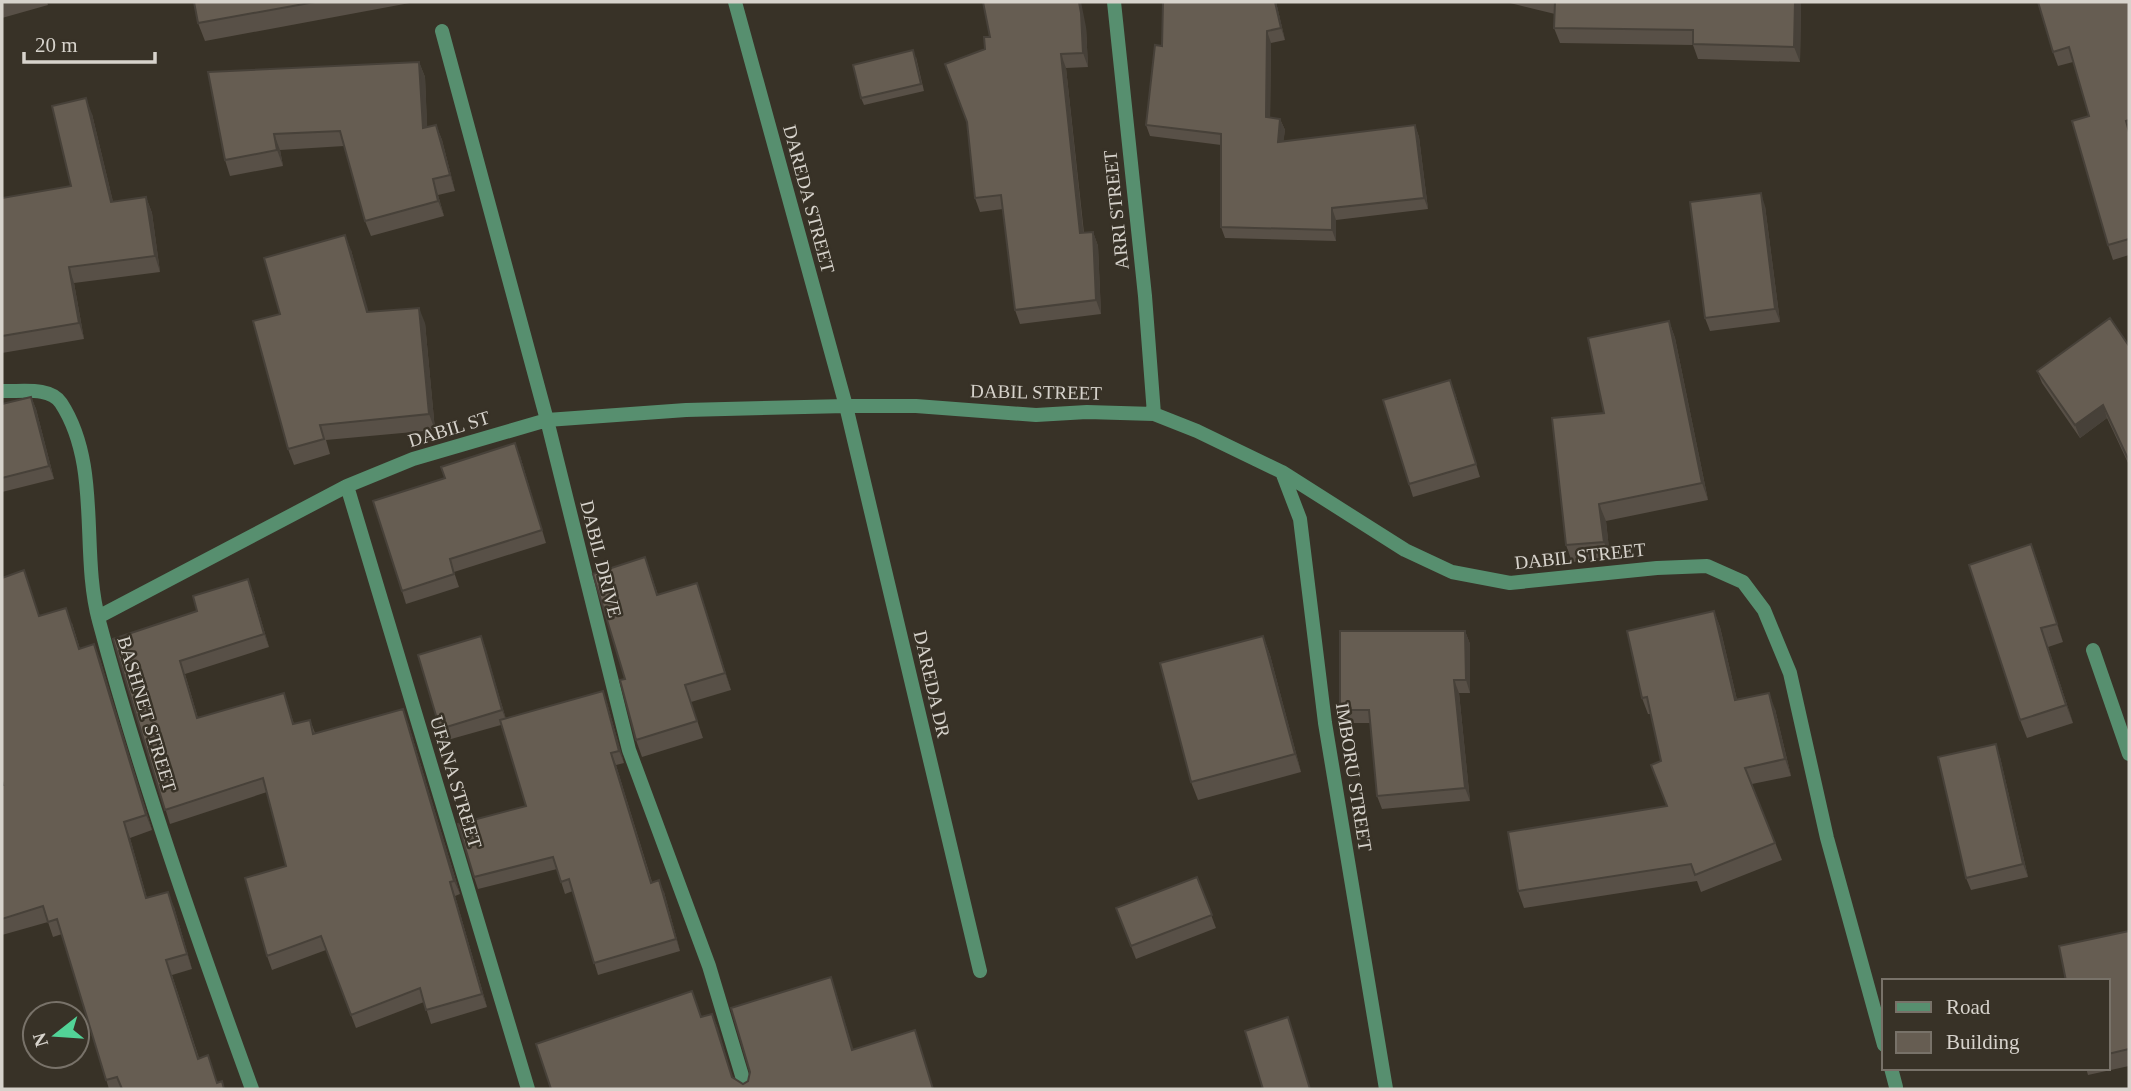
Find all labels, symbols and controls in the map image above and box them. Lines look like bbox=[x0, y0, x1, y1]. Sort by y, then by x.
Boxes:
scale bar bbox=[24, 21, 156, 65]
text: 20 m bbox=[35, 33, 78, 57]
street label: DAREDA STREET bbox=[779, 123, 839, 276]
street label: ARRI STREET bbox=[1099, 149, 1133, 271]
street label: DABIL STREET bbox=[970, 380, 1102, 404]
street label: DABIL ST bbox=[406, 407, 493, 451]
street label: DABIL DRIVE bbox=[576, 498, 626, 620]
street label: DABIL STREET bbox=[1513, 539, 1647, 573]
street label: DAREDA DR bbox=[909, 628, 955, 740]
street label: BASHNET STREET bbox=[113, 634, 181, 795]
street label: IMBORU STREET bbox=[1332, 701, 1376, 853]
street label: UFANA STREET bbox=[426, 713, 486, 851]
legend bbox=[1882, 979, 2110, 1070]
text: Road bbox=[1946, 995, 1991, 1019]
north arrow bbox=[21, 1000, 91, 1070]
text: N bbox=[28, 1030, 52, 1049]
text: Building bbox=[1946, 1030, 2020, 1054]

